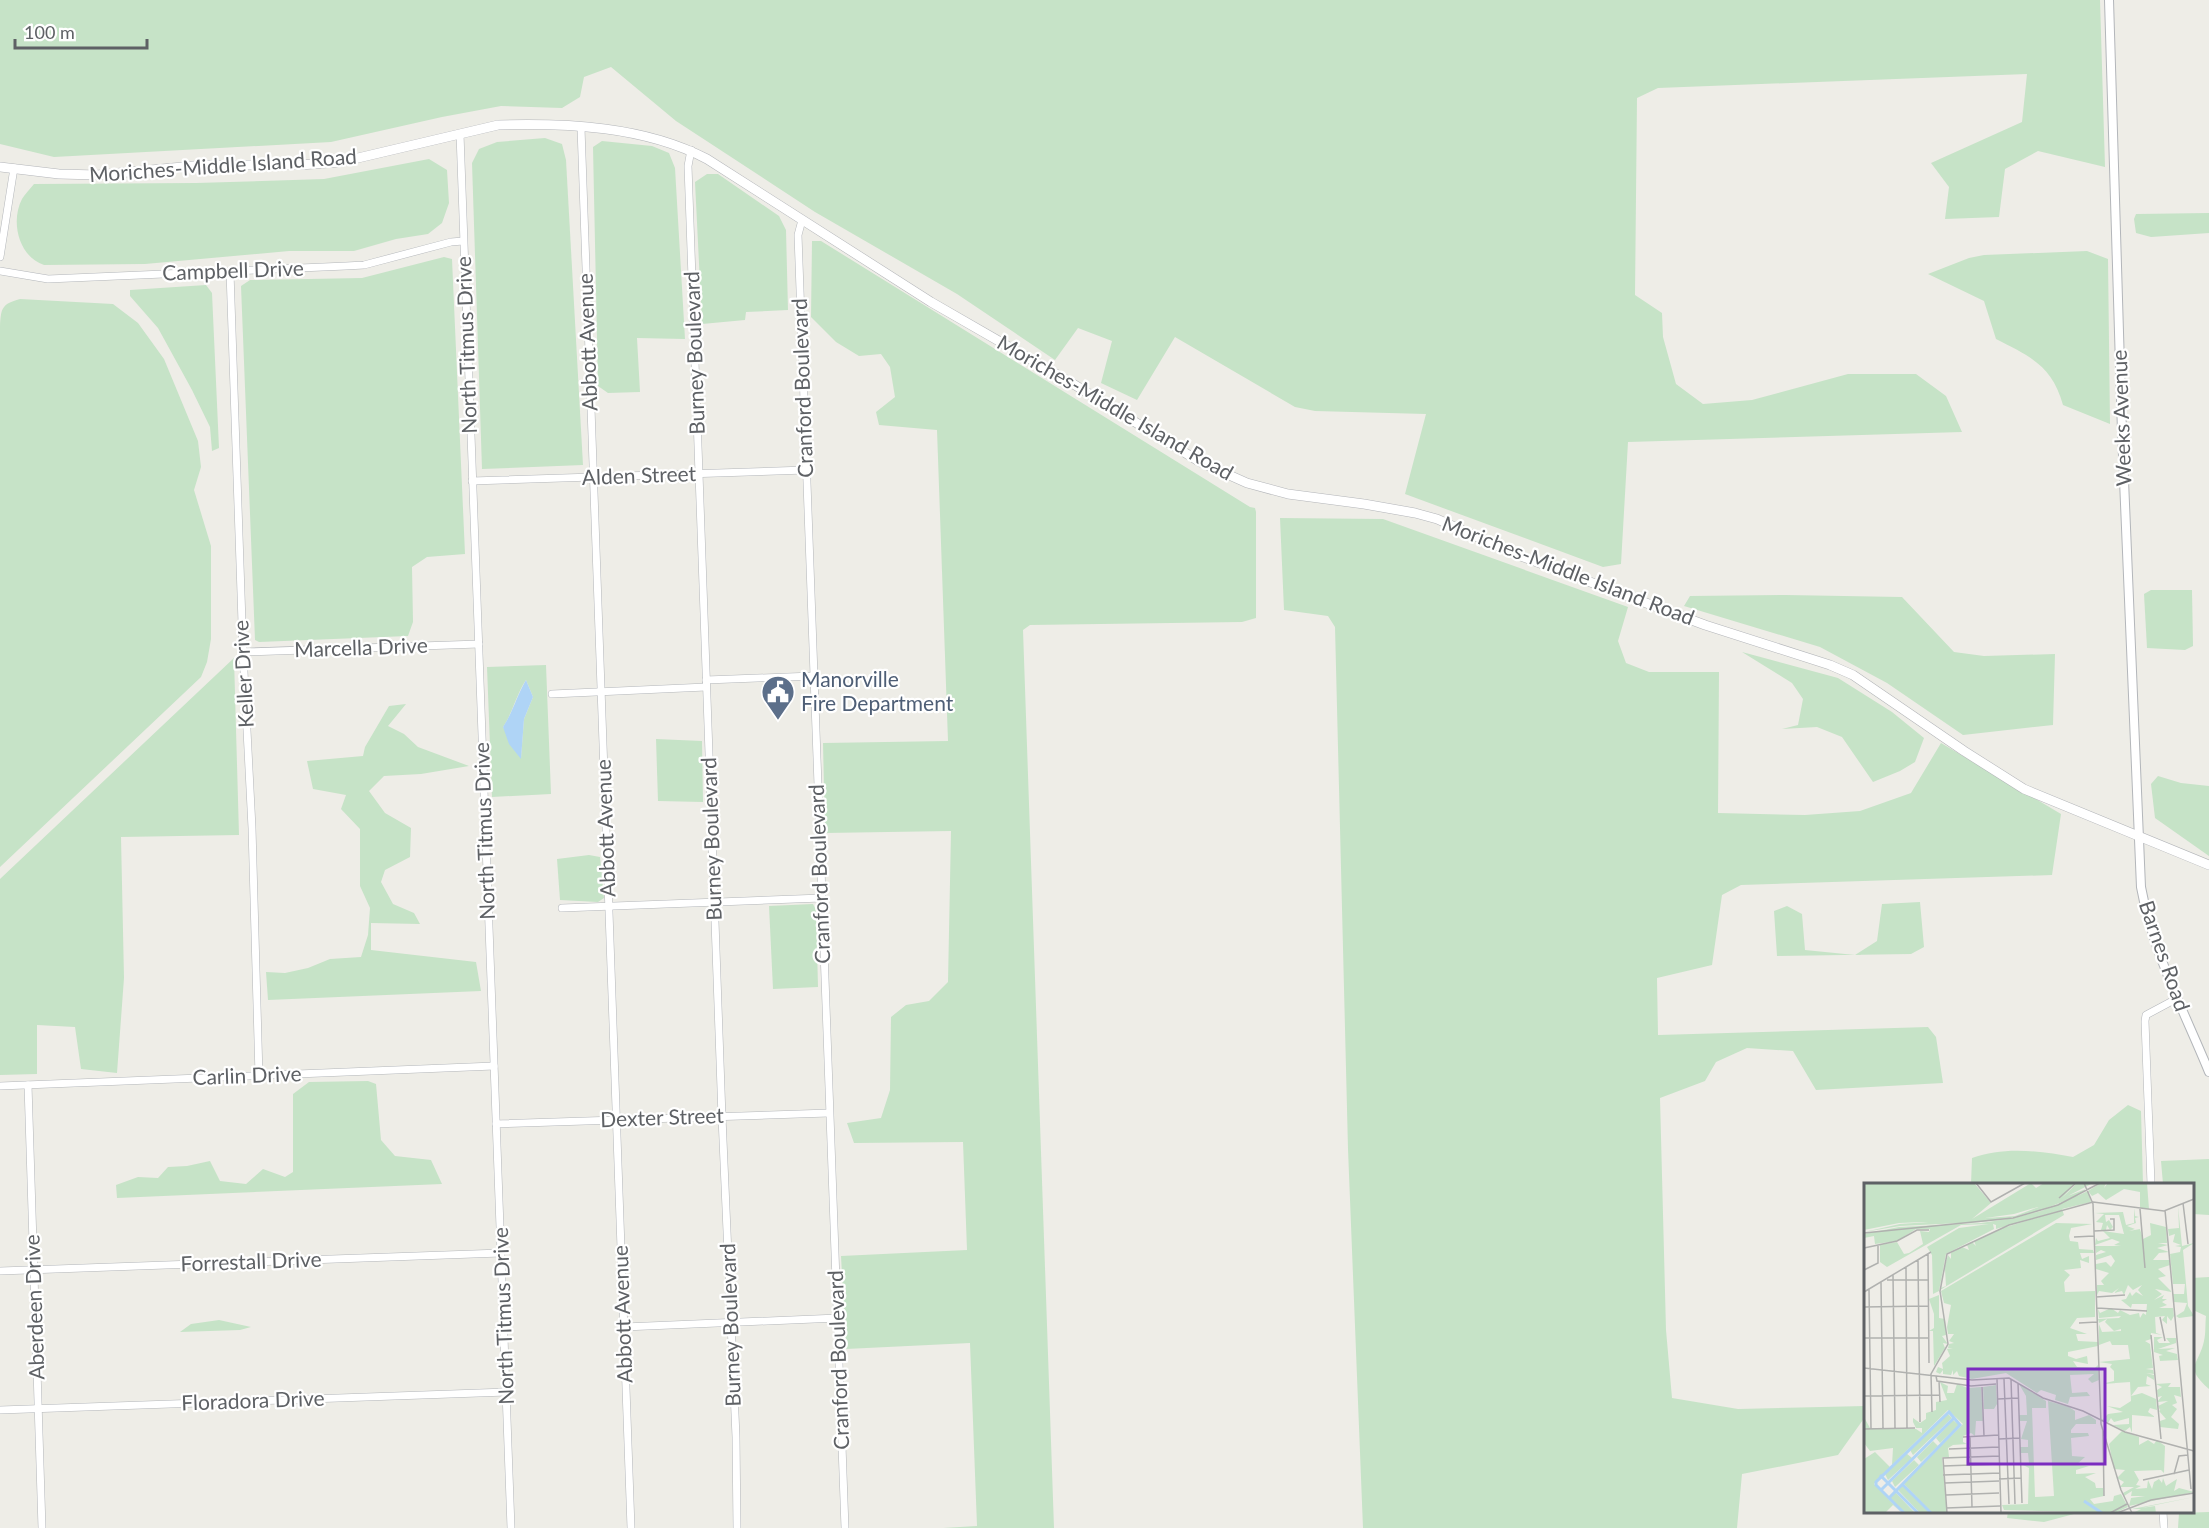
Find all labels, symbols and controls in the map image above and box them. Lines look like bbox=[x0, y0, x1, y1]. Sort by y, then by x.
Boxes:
scale bar bbox=[15, 12, 147, 50]
text: 100 m bbox=[24, 21, 75, 43]
street label: Moriches-Middle Island Road bbox=[88, 143, 358, 186]
street label: Campbell Drive bbox=[162, 255, 304, 284]
street label: North Titmus Drive bbox=[450, 256, 481, 434]
street label: Burney Boulevard bbox=[678, 271, 709, 435]
street label: Abbott Avenue bbox=[572, 273, 601, 411]
street label: Cranford Boulevard bbox=[786, 298, 817, 478]
street label: Moriches-Middle Island Road bbox=[993, 329, 1238, 485]
street label: Weeks Avenue bbox=[2106, 349, 2135, 487]
street label: Alden Street bbox=[581, 460, 697, 489]
street label: Moriches-Middle Island Road bbox=[1439, 510, 1698, 629]
street label: Keller Drive bbox=[227, 620, 258, 729]
street label: Marcella Drive bbox=[294, 632, 428, 661]
place label: Manorville Fire Department bbox=[801, 666, 954, 715]
public building icon: Manorville Fire Department bbox=[760, 674, 796, 721]
street label: North Titmus Drive bbox=[468, 742, 499, 920]
street label: Burney Boulevard bbox=[695, 757, 726, 921]
street label: Abbott Avenue bbox=[590, 759, 619, 897]
street label: Cranford Boulevard bbox=[803, 784, 834, 964]
street label: Barnes Road bbox=[2135, 897, 2196, 1014]
street label: Carlin Drive bbox=[192, 1060, 302, 1089]
street label: Dexter Street bbox=[600, 1102, 725, 1131]
inset map bbox=[1864, 1183, 2194, 1513]
street label: North Titmus Drive bbox=[487, 1227, 518, 1405]
street label: Aberdeen Drive bbox=[18, 1234, 49, 1380]
street label: Burney Boulevard bbox=[714, 1243, 745, 1407]
street label: Abbott Avenue bbox=[607, 1245, 636, 1383]
street label: Forrestall Drive bbox=[180, 1246, 322, 1275]
street label: Cranford Boulevard bbox=[822, 1270, 853, 1450]
street label: Floradora Drive bbox=[181, 1385, 325, 1414]

